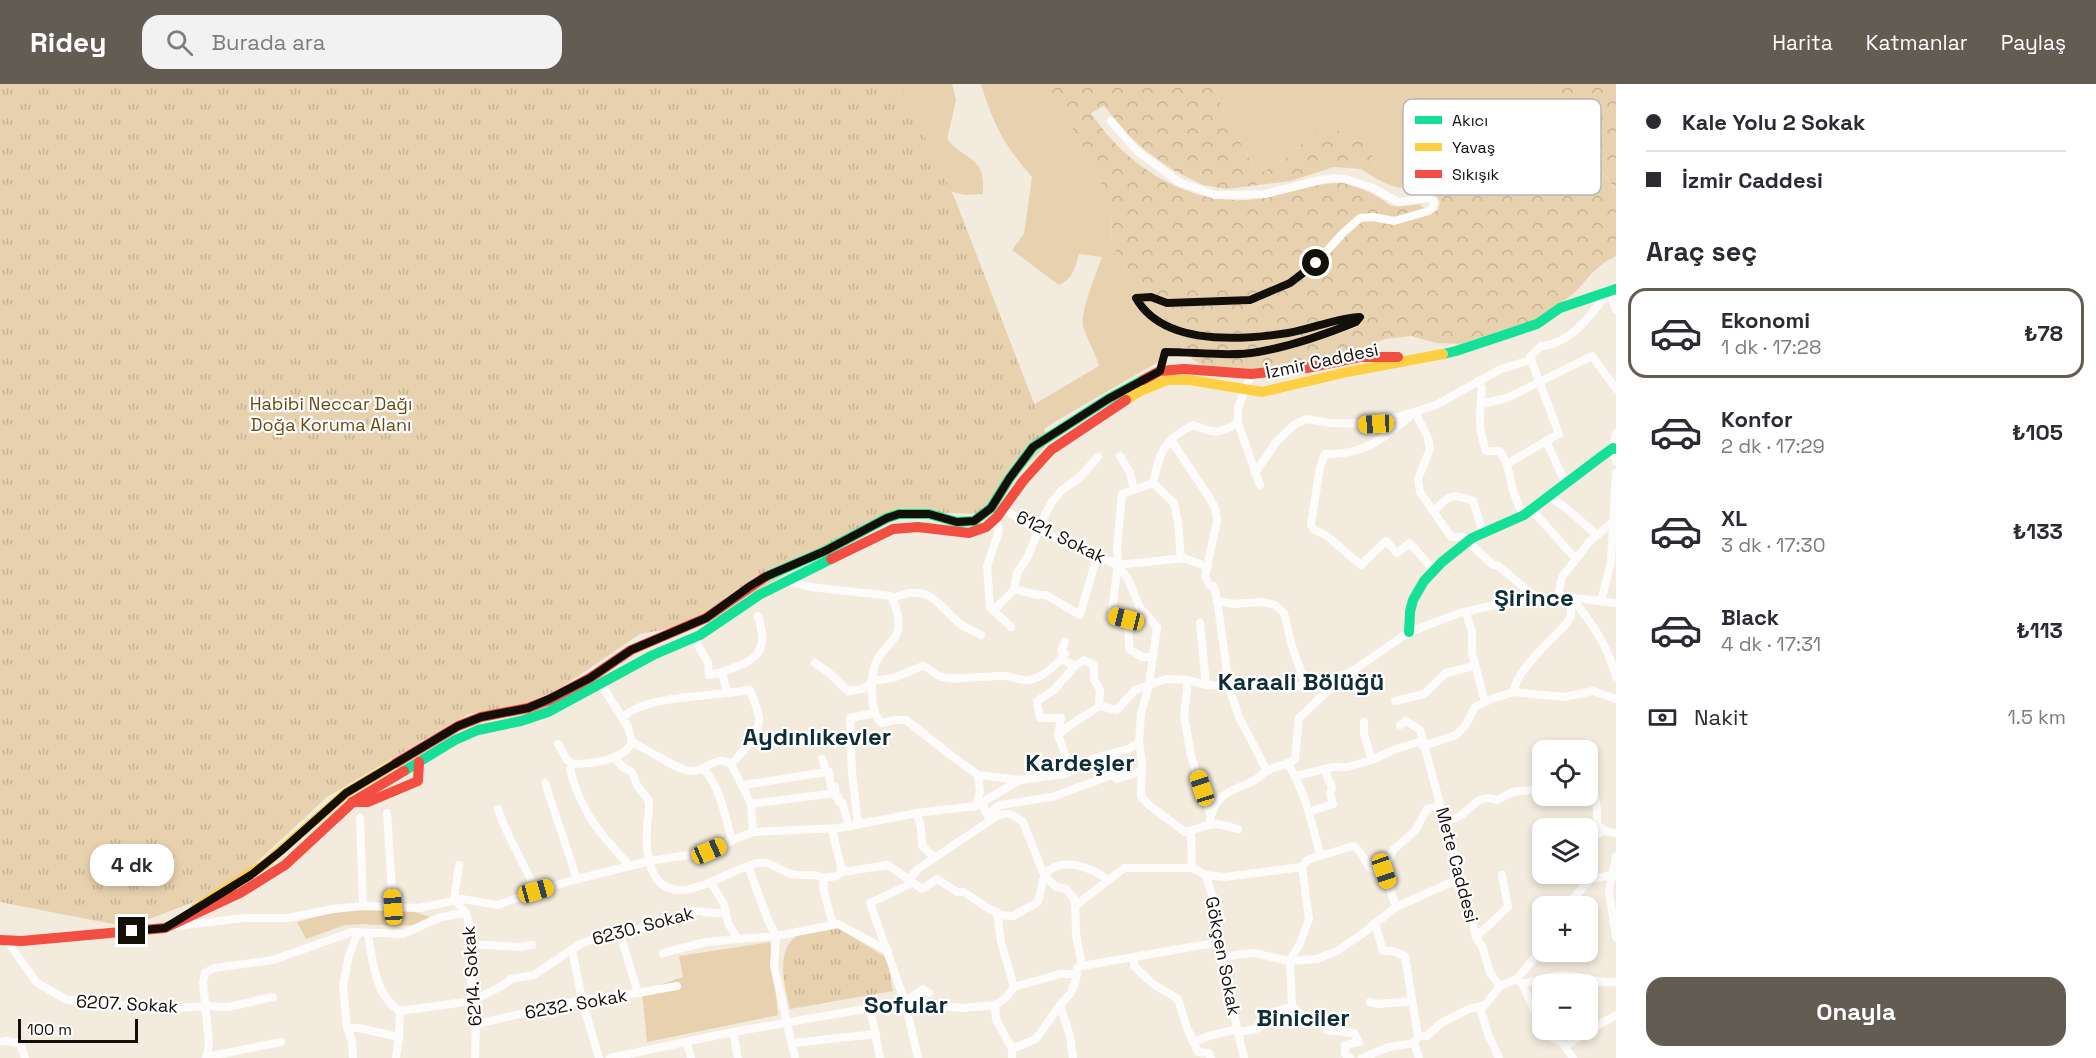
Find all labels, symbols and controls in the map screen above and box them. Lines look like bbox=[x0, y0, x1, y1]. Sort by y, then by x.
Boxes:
search box bbox=[142, 15, 562, 69]
text: Ridey bbox=[30, 24, 106, 60]
icon: search bbox=[163, 26, 196, 59]
text: Burada ara bbox=[211, 28, 325, 56]
text: Harita bbox=[1772, 29, 1833, 56]
text: Katmanlar bbox=[1866, 29, 1968, 56]
text: Paylaş bbox=[2001, 29, 2066, 56]
legend bbox=[1403, 99, 1601, 195]
text: Kale Yolu 2 Sokak bbox=[1682, 108, 1865, 136]
text: Akıcı bbox=[1452, 110, 1488, 131]
text: Yavaş bbox=[1452, 137, 1495, 158]
text: Sıkışık bbox=[1452, 164, 1500, 185]
text: İzmir Caddesi bbox=[1682, 166, 1823, 194]
text: Araç seç bbox=[1646, 234, 1757, 269]
route start bbox=[1302, 249, 1329, 276]
icon: car bbox=[1649, 306, 1703, 360]
text: Ekonomi bbox=[1721, 306, 1810, 334]
text: ₺78 bbox=[2024, 319, 2063, 347]
text: 1 dk · 17:28 bbox=[1721, 334, 1821, 360]
street label: İzmir Caddesi bbox=[1264, 337, 1380, 384]
park label: Habibi Neccar Dağı Doğa Koruma Alanı bbox=[250, 392, 412, 436]
icon: car bbox=[1649, 405, 1703, 459]
text: Konfor bbox=[1721, 405, 1793, 433]
car bbox=[1358, 414, 1394, 434]
text: ₺105 bbox=[2012, 418, 2063, 446]
text: 2 dk · 17:29 bbox=[1721, 433, 1825, 459]
icon: car bbox=[1649, 504, 1703, 558]
text: XL bbox=[1721, 504, 1747, 532]
street label: 6121. Sokak bbox=[1013, 505, 1110, 568]
text: ₺133 bbox=[2013, 517, 2063, 545]
text: 3 dk · 17:30 bbox=[1721, 532, 1825, 558]
district label: Şirince bbox=[1494, 582, 1574, 613]
icon: car bbox=[1649, 603, 1703, 657]
text: Black bbox=[1721, 603, 1779, 631]
car bbox=[1106, 606, 1146, 632]
text: ₺113 bbox=[2016, 616, 2063, 644]
text: 4 dk · 17:31 bbox=[1721, 631, 1821, 657]
district label: Karaali Bölüğü bbox=[1218, 666, 1384, 697]
icon: cash bbox=[1646, 701, 1679, 734]
text: Nakit bbox=[1694, 703, 1749, 731]
text: 1.5 km bbox=[2008, 704, 2066, 730]
district label: Aydınlıkevler bbox=[743, 721, 891, 752]
map controls bbox=[1532, 740, 1598, 1040]
button: locate bbox=[1532, 740, 1598, 806]
district label: Kardeşler bbox=[1025, 747, 1135, 778]
car bbox=[1188, 768, 1216, 808]
street label: Mete Caddesi bbox=[1431, 805, 1484, 925]
button: layers bbox=[1532, 818, 1598, 884]
car bbox=[689, 835, 729, 867]
callout: 4 dk bbox=[90, 844, 174, 886]
car bbox=[1370, 851, 1398, 891]
text: 4 dk bbox=[111, 852, 153, 878]
car bbox=[516, 877, 556, 905]
car bbox=[383, 888, 403, 926]
street label: Gökçen Sokak bbox=[1201, 894, 1246, 1018]
button: + bbox=[1532, 896, 1598, 962]
street label: 6230. Sokak bbox=[590, 901, 696, 950]
route end bbox=[118, 917, 145, 944]
street label: 6214. Sokak bbox=[456, 925, 486, 1027]
button: − bbox=[1532, 974, 1598, 1040]
button: Onayla bbox=[1646, 977, 2066, 1046]
street label: 6232. Sokak bbox=[523, 983, 629, 1024]
street label: 6207. Sokak bbox=[75, 989, 179, 1018]
district label: Sofular bbox=[864, 989, 948, 1020]
district label: Biniciler bbox=[1256, 1002, 1350, 1033]
scale bar bbox=[18, 1016, 138, 1044]
text: 100 m bbox=[27, 1019, 72, 1040]

